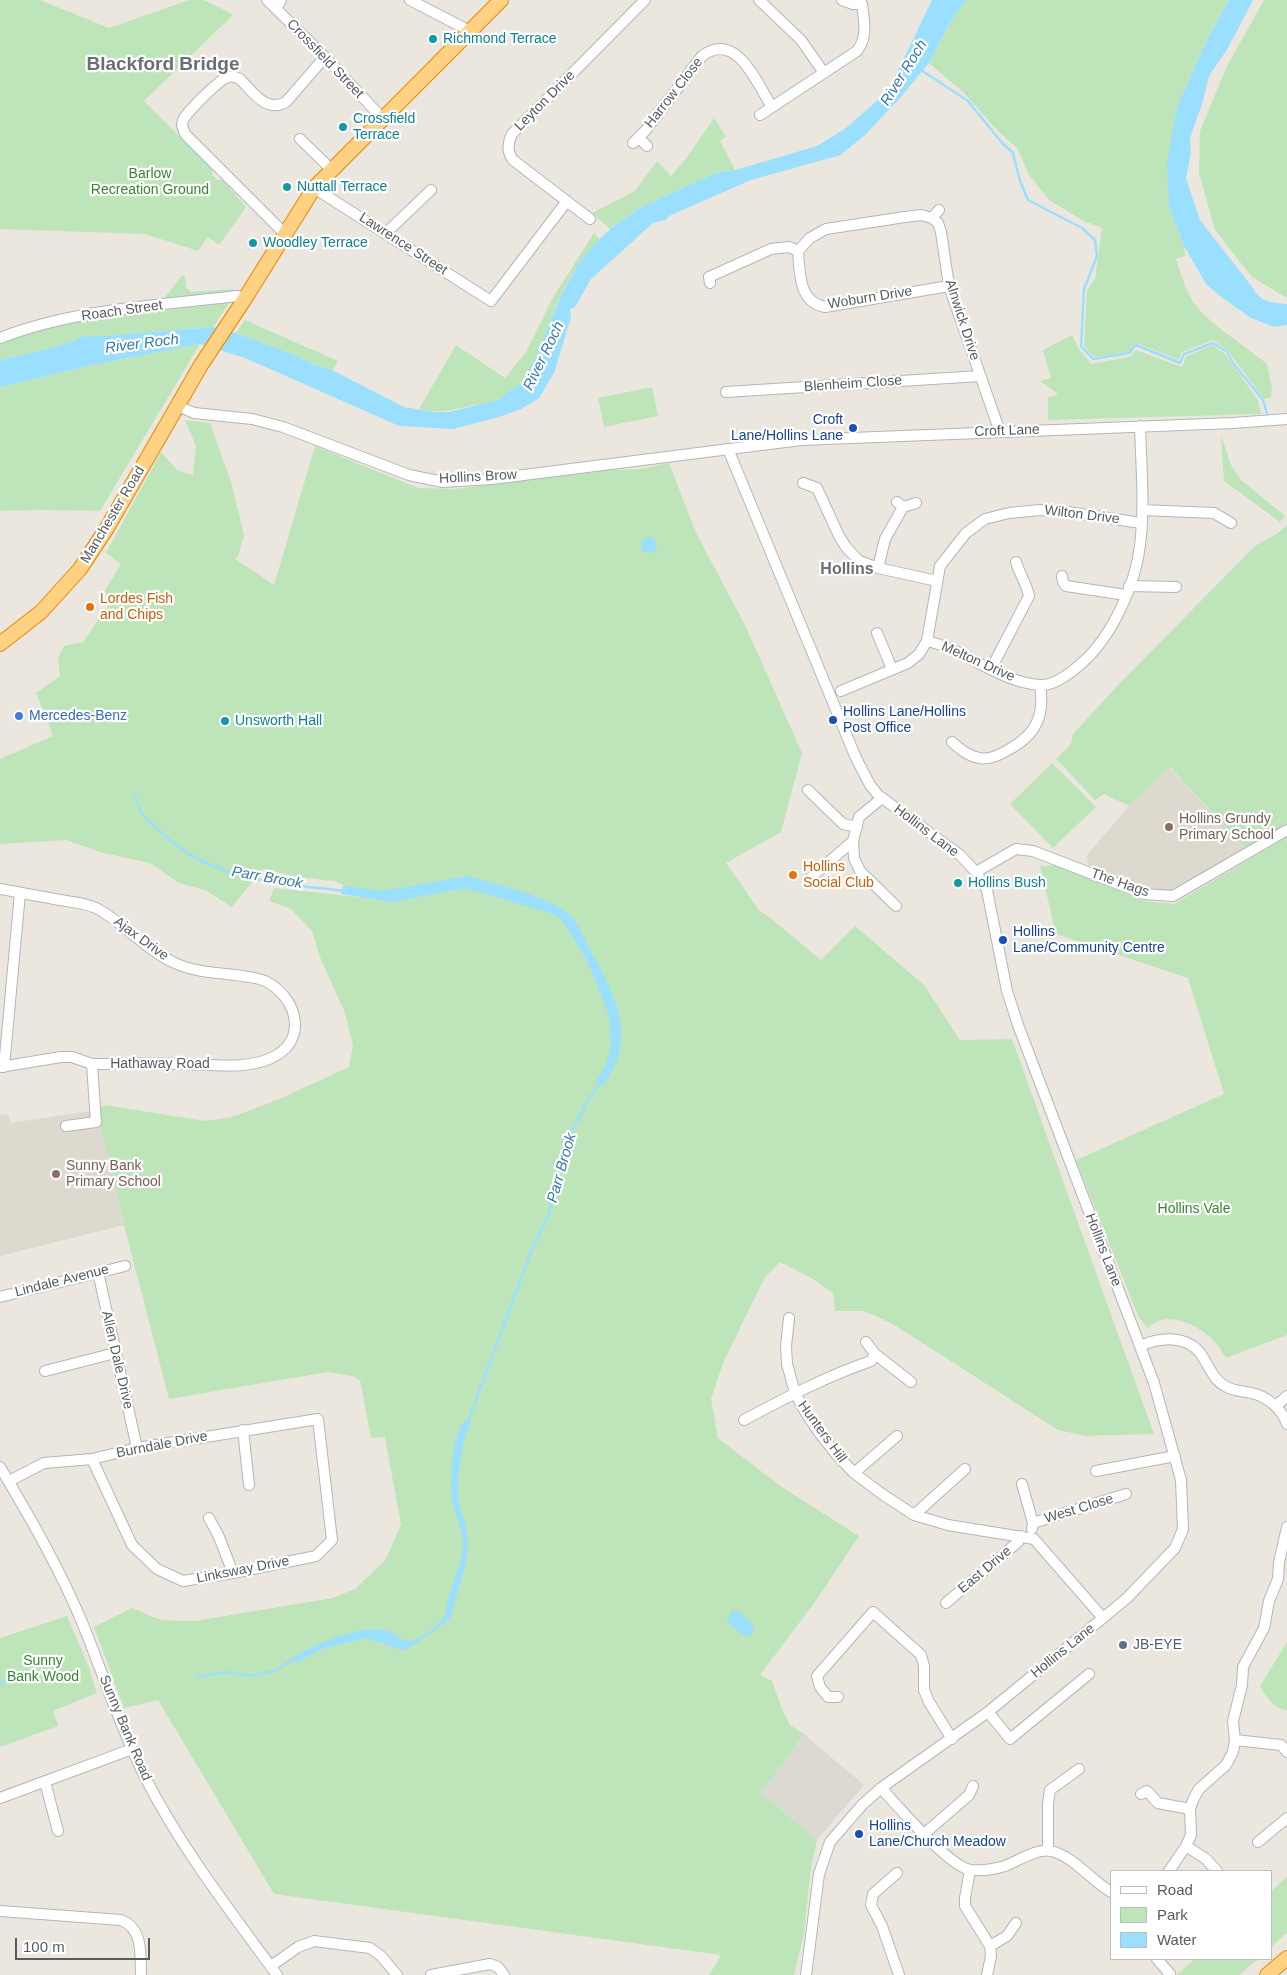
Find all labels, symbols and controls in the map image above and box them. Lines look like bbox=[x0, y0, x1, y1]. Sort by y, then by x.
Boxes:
street label: Crossfield Street bbox=[283, 16, 367, 102]
place label: Richmond Terrace bbox=[443, 31, 557, 47]
marker: Richmond Terrace bbox=[427, 33, 439, 45]
water label: River Roch bbox=[877, 37, 931, 109]
district label: Blackford Bridge bbox=[86, 54, 240, 76]
street label: Harrow Close bbox=[641, 54, 707, 132]
street label: Leyton Drive bbox=[511, 67, 579, 135]
place label: Crossfield Terrace bbox=[353, 111, 415, 144]
marker: Crossfield Terrace bbox=[337, 121, 349, 133]
park label: Barlow Recreation Ground bbox=[91, 166, 209, 198]
place label: Nuttall Terrace bbox=[297, 179, 387, 195]
marker: Nuttall Terrace bbox=[281, 181, 293, 193]
street label: Lawrence Street bbox=[356, 209, 450, 279]
place label: Woodley Terrace bbox=[263, 235, 368, 251]
marker: Woodley Terrace bbox=[247, 237, 259, 249]
street label: Alnwick Drive bbox=[941, 277, 983, 363]
street label: Woburn Drive bbox=[827, 283, 913, 313]
street label: Roach Street bbox=[80, 297, 164, 325]
water label: River Roch bbox=[520, 319, 568, 393]
water label: River Roch bbox=[104, 331, 180, 357]
street label: Blenheim Close bbox=[804, 372, 902, 396]
place label: Croft Lane/Hollins Lane bbox=[731, 412, 843, 444]
street label: Croft Lane bbox=[974, 421, 1040, 441]
marker: Croft Lane/Hollins Lane bbox=[847, 422, 859, 434]
street label: Manchester Road bbox=[77, 463, 149, 567]
street label: Hollins Brow bbox=[439, 467, 517, 487]
street label: Wilton Drive bbox=[1044, 502, 1120, 528]
district label: Hollins bbox=[820, 560, 874, 580]
place label: Lordes Fish and Chips bbox=[100, 591, 173, 624]
marker: Lordes Fish and Chips bbox=[84, 601, 96, 613]
street label: Melton Drive bbox=[939, 638, 1017, 686]
place label: Hollins Lane/Hollins Post Office bbox=[843, 704, 966, 736]
place label: Mercedes-Benz bbox=[29, 708, 127, 724]
marker: Mercedes-Benz bbox=[13, 710, 25, 722]
place label: Unsworth Hall bbox=[235, 713, 322, 729]
marker: Hollins Lane/Hollins Post Office bbox=[827, 714, 839, 726]
marker: Unsworth Hall bbox=[219, 715, 231, 727]
street label: Hollins Lane bbox=[890, 801, 962, 861]
place label: Hollins Grundy Primary School bbox=[1179, 811, 1274, 844]
marker: Hollins Grundy Primary School bbox=[1163, 821, 1175, 833]
place label: Hollins Social Club bbox=[803, 859, 874, 892]
water label: Parr Brook bbox=[230, 863, 304, 893]
street label: The Hags bbox=[1089, 865, 1151, 901]
marker: Hollins Social Club bbox=[787, 869, 799, 881]
place label: Hollins Bush bbox=[968, 875, 1046, 891]
marker: Hollins Bush bbox=[952, 877, 964, 889]
street label: Ajax Drive bbox=[110, 913, 172, 965]
place label: Hollins Lane/Community Centre bbox=[1013, 924, 1165, 956]
marker: Hollins Lane/Community Centre bbox=[997, 934, 1009, 946]
street label: Hathaway Road bbox=[110, 1056, 210, 1072]
water label: Parr Brook bbox=[543, 1131, 581, 1205]
place label: Sunny Bank Primary School bbox=[66, 1158, 161, 1190]
marker: Sunny Bank Primary School bbox=[50, 1168, 62, 1180]
park label: Hollins Vale bbox=[1158, 1201, 1230, 1217]
street label: Hollins Lane bbox=[1081, 1211, 1125, 1289]
street label: Lindale Avenue bbox=[13, 1261, 111, 1301]
street label: Allen Dale Drive bbox=[98, 1309, 136, 1411]
street label: Hunters Hill bbox=[794, 1398, 850, 1466]
street label: Burndale Drive bbox=[115, 1428, 209, 1462]
street label: West Close bbox=[1042, 1491, 1116, 1527]
street label: East Drive bbox=[955, 1543, 1015, 1597]
street label: Linksway Drive bbox=[195, 1553, 291, 1587]
street label: Hollins Lane bbox=[1028, 1620, 1098, 1682]
place label: JB-EYE bbox=[1133, 1637, 1182, 1653]
marker: JB-EYE bbox=[1117, 1639, 1129, 1651]
park label: Sunny Bank Wood bbox=[7, 1653, 79, 1685]
street label: Sunny Bank Road bbox=[95, 1673, 155, 1783]
place label: Hollins Lane/Church Meadow bbox=[869, 1818, 1006, 1850]
marker: Hollins Lane/Church Meadow bbox=[853, 1828, 865, 1840]
legend bbox=[1110, 1870, 1272, 1960]
text: Road bbox=[1157, 1881, 1193, 1898]
text: Park bbox=[1157, 1906, 1188, 1923]
scale bar bbox=[18, 1928, 152, 1960]
text: Water bbox=[1157, 1931, 1196, 1948]
text: 100 m bbox=[23, 1938, 65, 1955]

